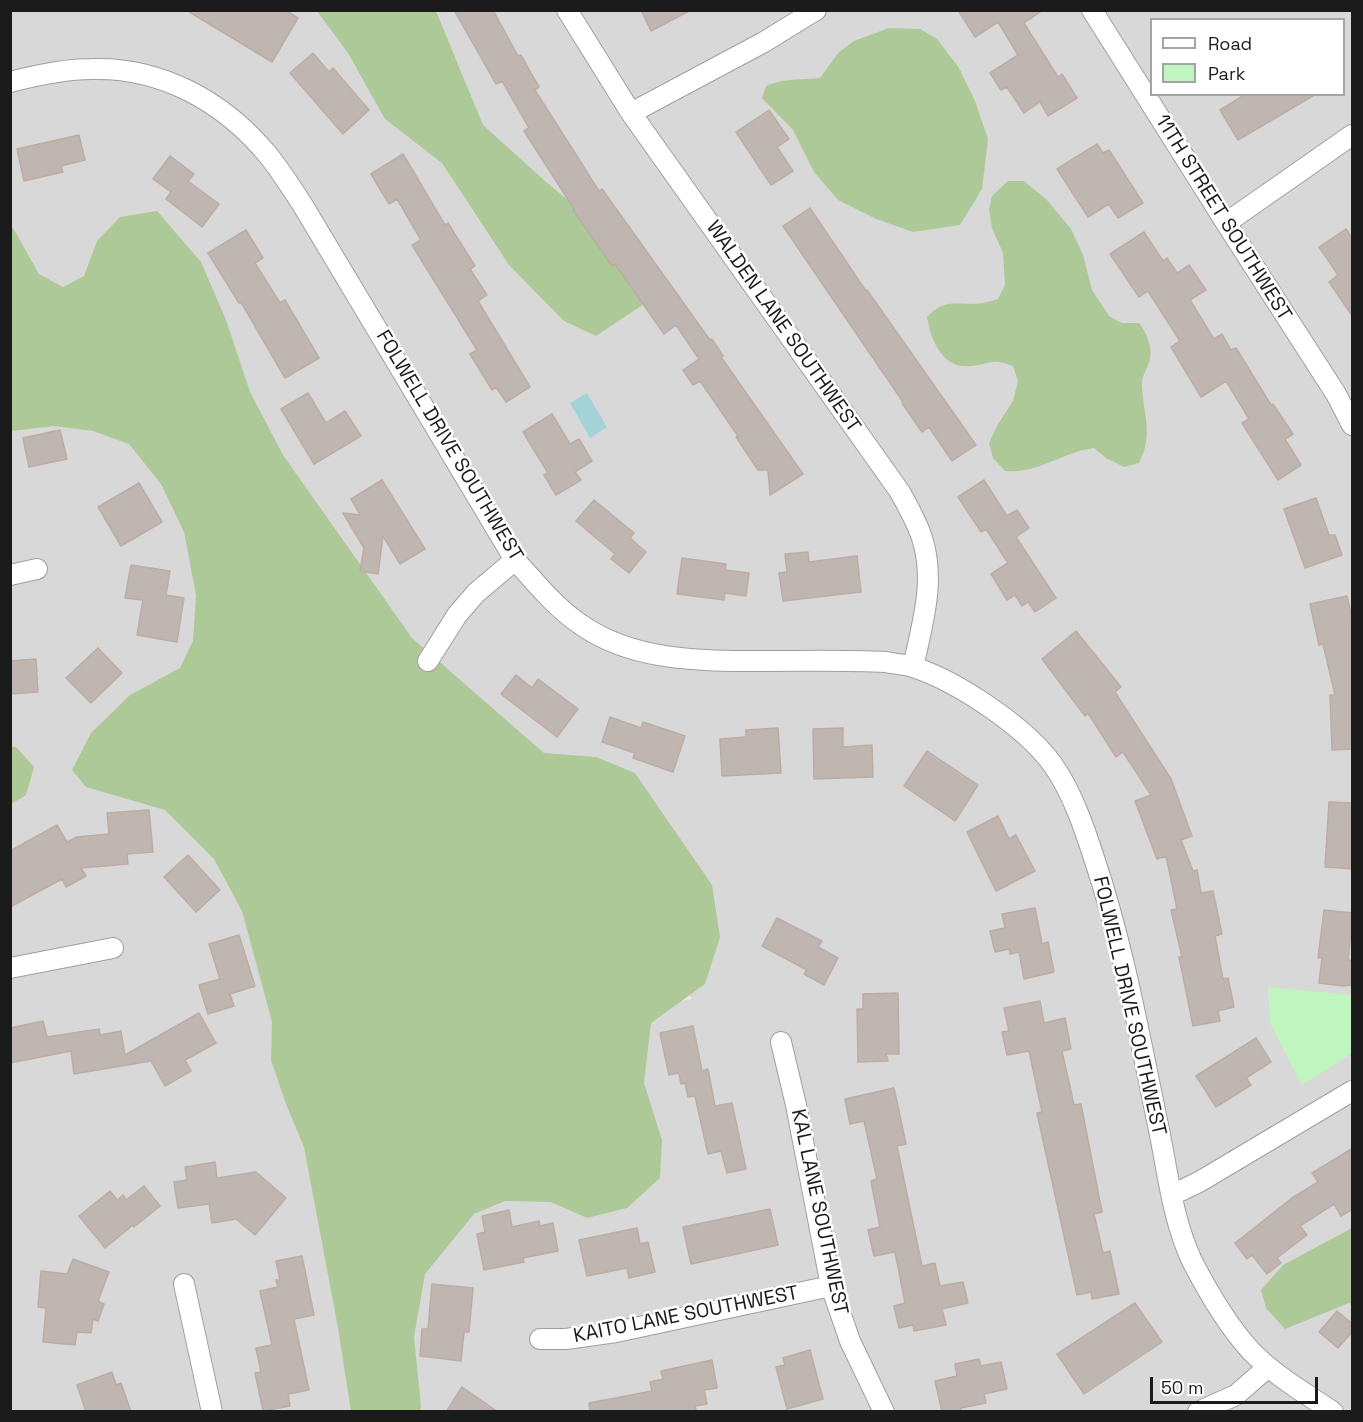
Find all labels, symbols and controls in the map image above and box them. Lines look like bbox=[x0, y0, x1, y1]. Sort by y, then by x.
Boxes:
legend bbox=[1150, 18, 1345, 96]
text: Road bbox=[1208, 32, 1252, 55]
text: Park bbox=[1208, 62, 1245, 85]
street label: 11TH STREET SOUTHWEST bbox=[1150, 111, 1296, 325]
street label: WALDEN LANE SOUTHWEST bbox=[701, 217, 865, 437]
street label: FOLWELL DRIVE SOUTHWEST bbox=[370, 326, 528, 566]
street label: FOLWELL DRIVE SOUTHWEST bbox=[1087, 874, 1171, 1138]
street label: KAL LANE SOUTHWEST bbox=[785, 1107, 853, 1317]
street label: KAITO LANE SOUTHWEST bbox=[572, 1281, 800, 1349]
scale bar bbox=[1153, 1365, 1321, 1403]
text: 50 m bbox=[1161, 1376, 1203, 1399]

